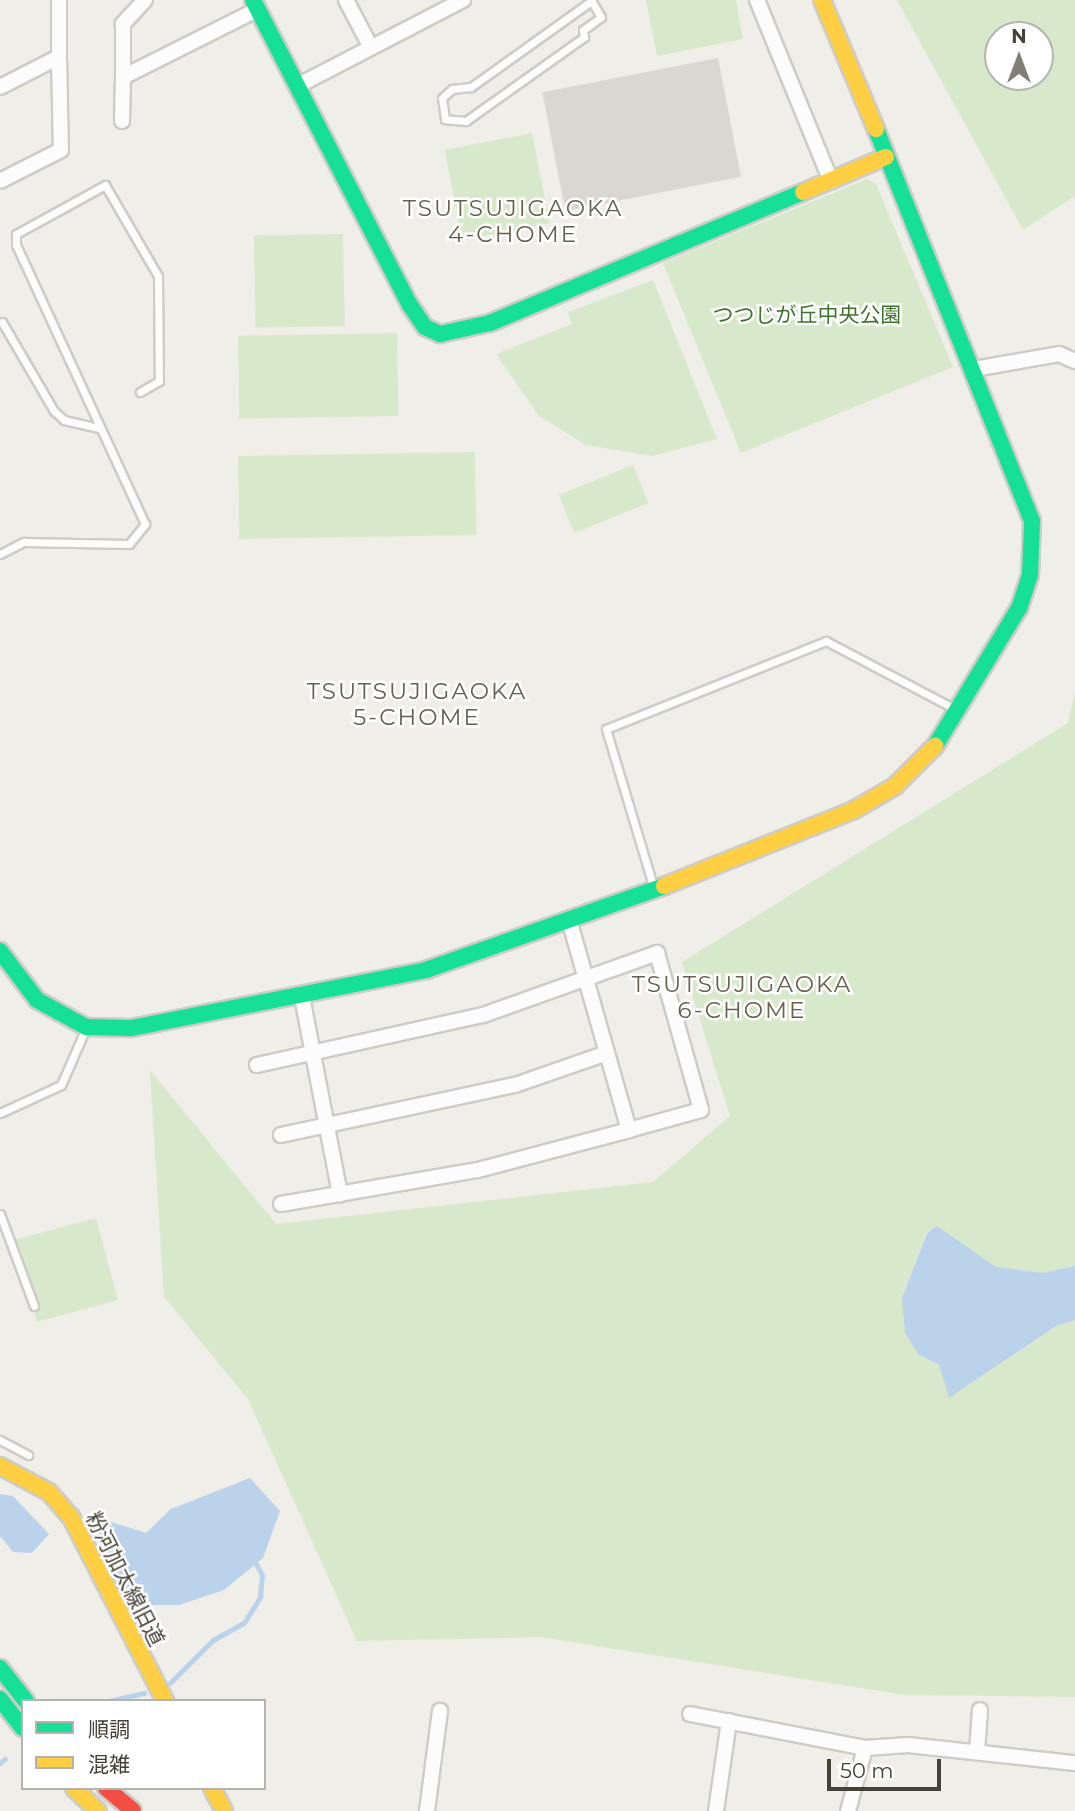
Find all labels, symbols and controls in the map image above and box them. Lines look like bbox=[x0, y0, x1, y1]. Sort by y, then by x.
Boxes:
north arrow bbox=[984, 21, 1054, 91]
text: N bbox=[1011, 25, 1027, 48]
district label: TSUTSUJIGAOKA 4-CHOME bbox=[404, 194, 622, 248]
park label: つつじが丘中央公園 bbox=[713, 302, 901, 328]
district label: TSUTSUJIGAOKA 5-CHOME bbox=[308, 677, 526, 731]
district label: TSUTSUJIGAOKA 6-CHOME bbox=[633, 970, 851, 1024]
street label: 粉河加太線旧道 bbox=[80, 1508, 170, 1650]
legend bbox=[21, 1699, 266, 1790]
text: 順調 bbox=[88, 1717, 130, 1742]
scale bar bbox=[830, 1744, 944, 1788]
text: 混雑 bbox=[88, 1752, 130, 1777]
text: 50 m bbox=[840, 1758, 894, 1783]

